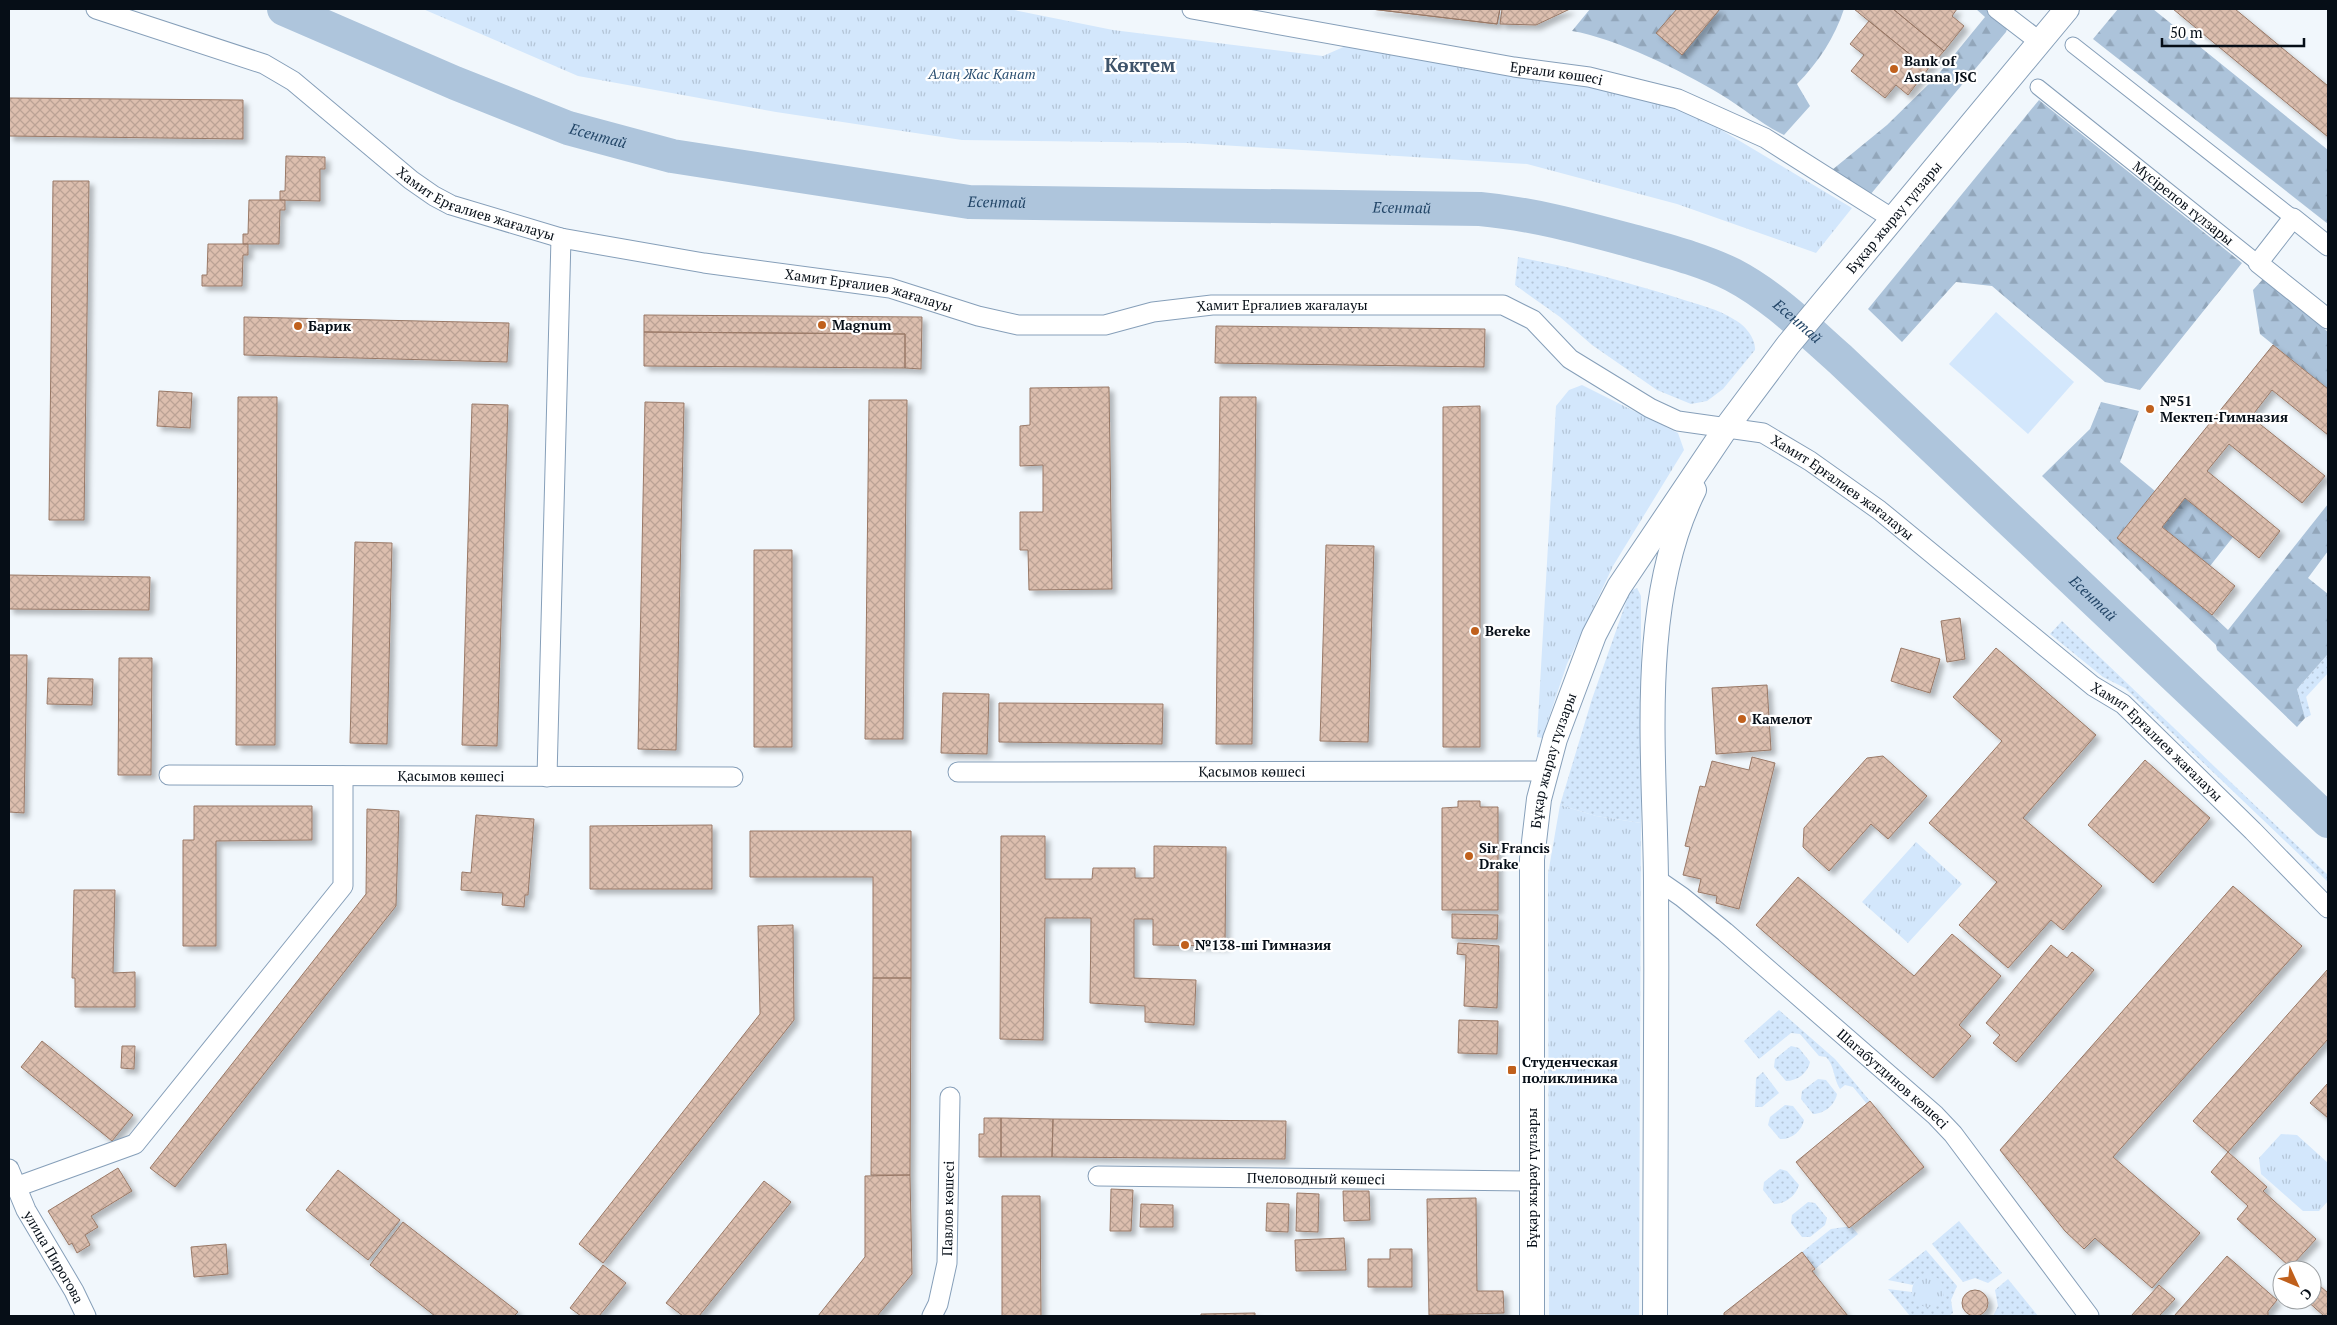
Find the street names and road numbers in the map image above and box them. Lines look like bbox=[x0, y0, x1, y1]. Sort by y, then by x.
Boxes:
street label: Ерғали көшесі bbox=[1509, 57, 1605, 89]
street label: Мүсірепов гүлзары bbox=[2129, 156, 2238, 249]
street label: Бұқар жырау гүлзары bbox=[1842, 157, 1946, 277]
street label: Хамит Ерғалиев жағалауы bbox=[393, 162, 557, 245]
street label: Хамит Ерғалиев жағалауы bbox=[784, 264, 955, 316]
street label: Хамит Ерғалиев жағалауы bbox=[1196, 295, 1368, 316]
street label: Хамит Ерғалиев жағалауы bbox=[1768, 430, 1918, 544]
street label: Хамит Ерғалиев жағалауы bbox=[2088, 677, 2227, 805]
street label: Бұқар жырау гүлзары bbox=[1526, 690, 1581, 829]
street label: Қасымов көшесі bbox=[1198, 761, 1306, 781]
street label: Қасымов көшесі bbox=[397, 766, 505, 785]
street label: Шагабутдинов көшесі bbox=[1833, 1024, 1953, 1133]
street label: Бұқар жырау гүлзары bbox=[1522, 1108, 1541, 1248]
street label: Павлов көшесі bbox=[937, 1161, 958, 1256]
street label: Пчеловодный көшесі bbox=[1247, 1168, 1385, 1188]
street label: улица Пирогова bbox=[19, 1206, 89, 1306]

